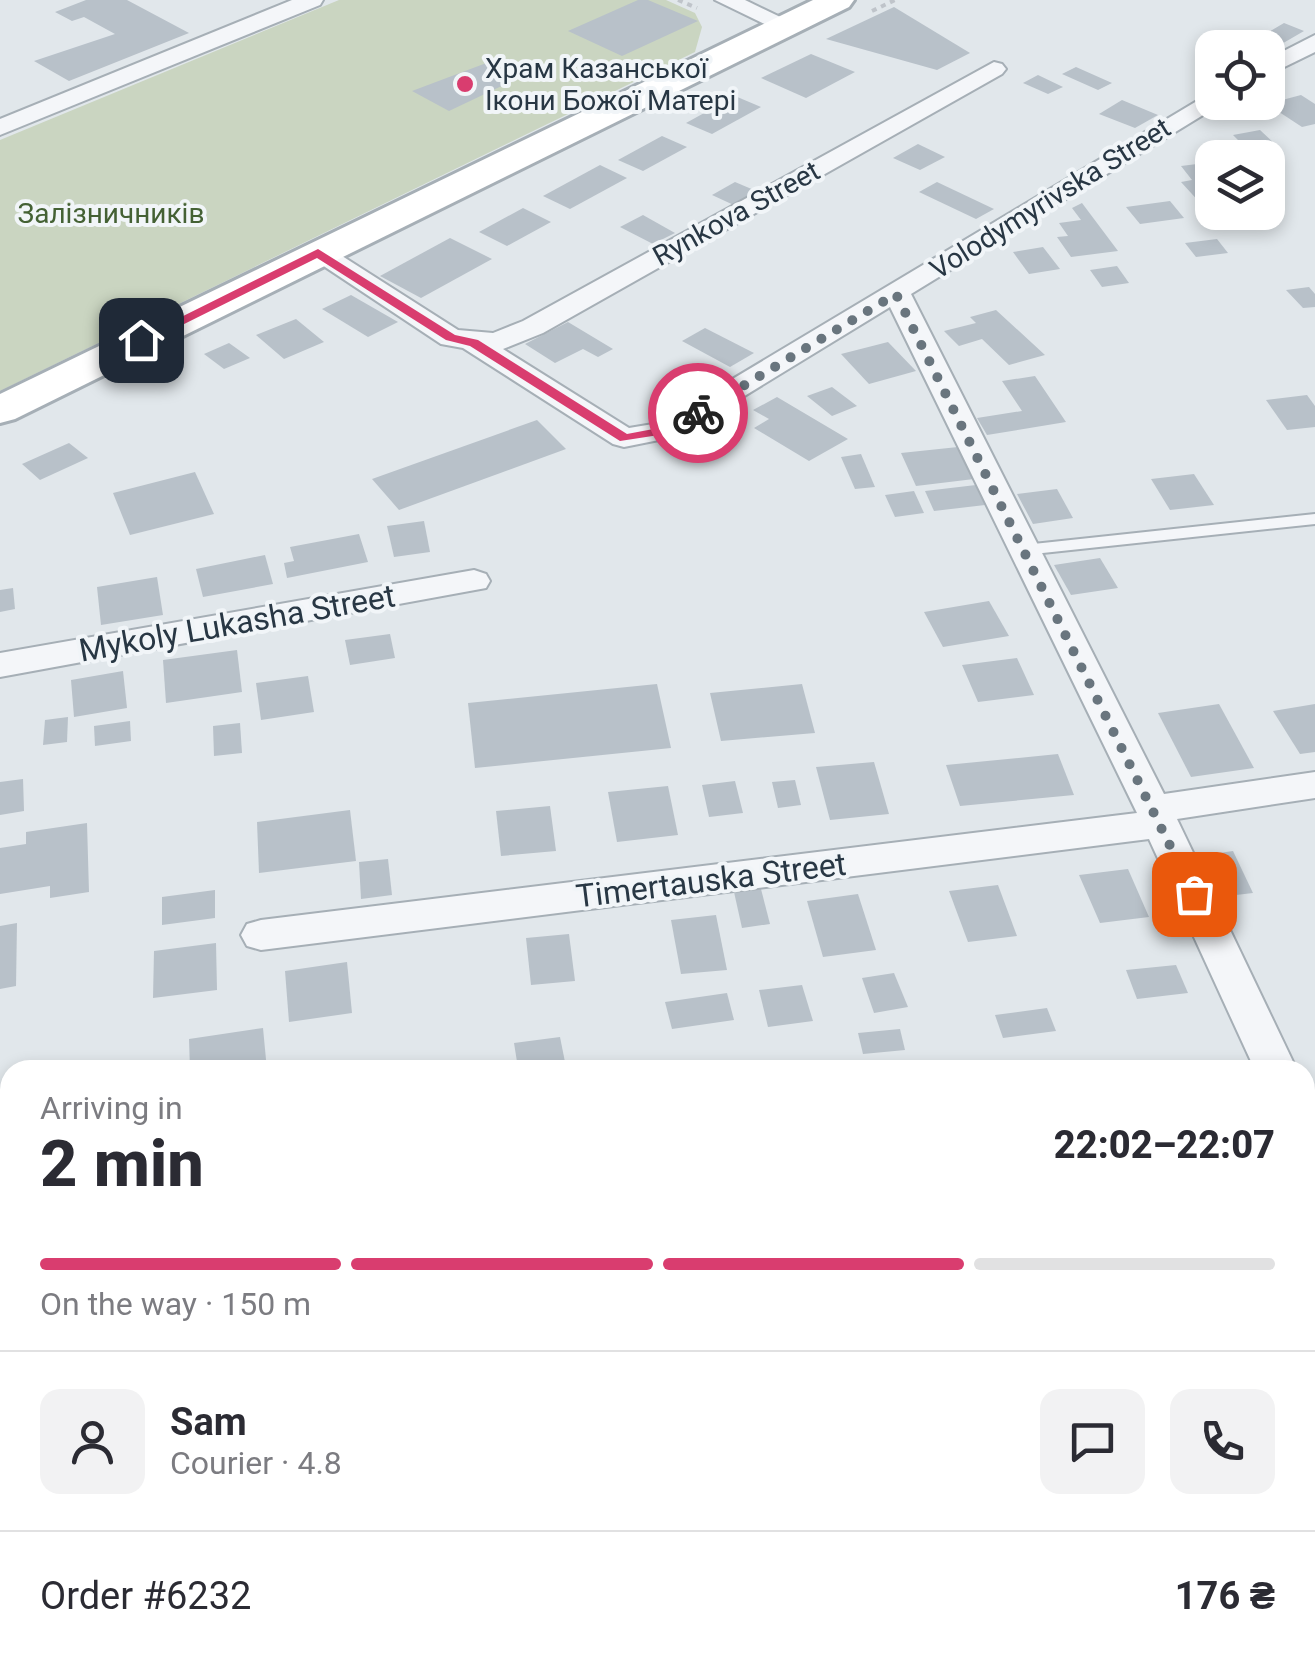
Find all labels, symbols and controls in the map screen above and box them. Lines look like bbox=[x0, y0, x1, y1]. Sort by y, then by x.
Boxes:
map controls bbox=[1195, 30, 1285, 230]
button: locate bbox=[1195, 30, 1285, 120]
place label: Храм Казанської Ікони Божої Матері bbox=[485, 52, 736, 117]
marker: Храм Казанської Ікони Божої Матері bbox=[454, 73, 476, 95]
street label: Volodymyrivska Street bbox=[924, 111, 1177, 286]
button: layers bbox=[1195, 140, 1285, 230]
street label: Rynkova Street bbox=[647, 154, 825, 273]
park label: Залізничників bbox=[18, 197, 204, 230]
pin bbox=[99, 298, 184, 383]
icon: home bbox=[114, 313, 169, 368]
courier bbox=[648, 363, 748, 463]
icon: bike bbox=[671, 386, 726, 441]
street label: Mykoly Lukasha Street bbox=[76, 576, 398, 670]
street label: Timertauska Street bbox=[574, 845, 848, 915]
pin bbox=[1152, 852, 1237, 937]
icon: bag bbox=[1167, 867, 1222, 922]
text: Arriving in bbox=[40, 1089, 183, 1127]
text: 22:02–22:07 bbox=[1054, 1123, 1275, 1167]
text: 2 min bbox=[40, 1126, 204, 1202]
text: On the way · 150 m bbox=[40, 1285, 311, 1323]
button: person bbox=[40, 1389, 145, 1494]
button: chat bbox=[1040, 1389, 1145, 1494]
button: phone bbox=[1170, 1389, 1275, 1494]
text: Sam bbox=[170, 1400, 247, 1444]
text: Courier · 4.8 bbox=[170, 1444, 342, 1482]
text: Order #6232 bbox=[40, 1574, 251, 1618]
text: 176 ₴ bbox=[1175, 1574, 1275, 1618]

